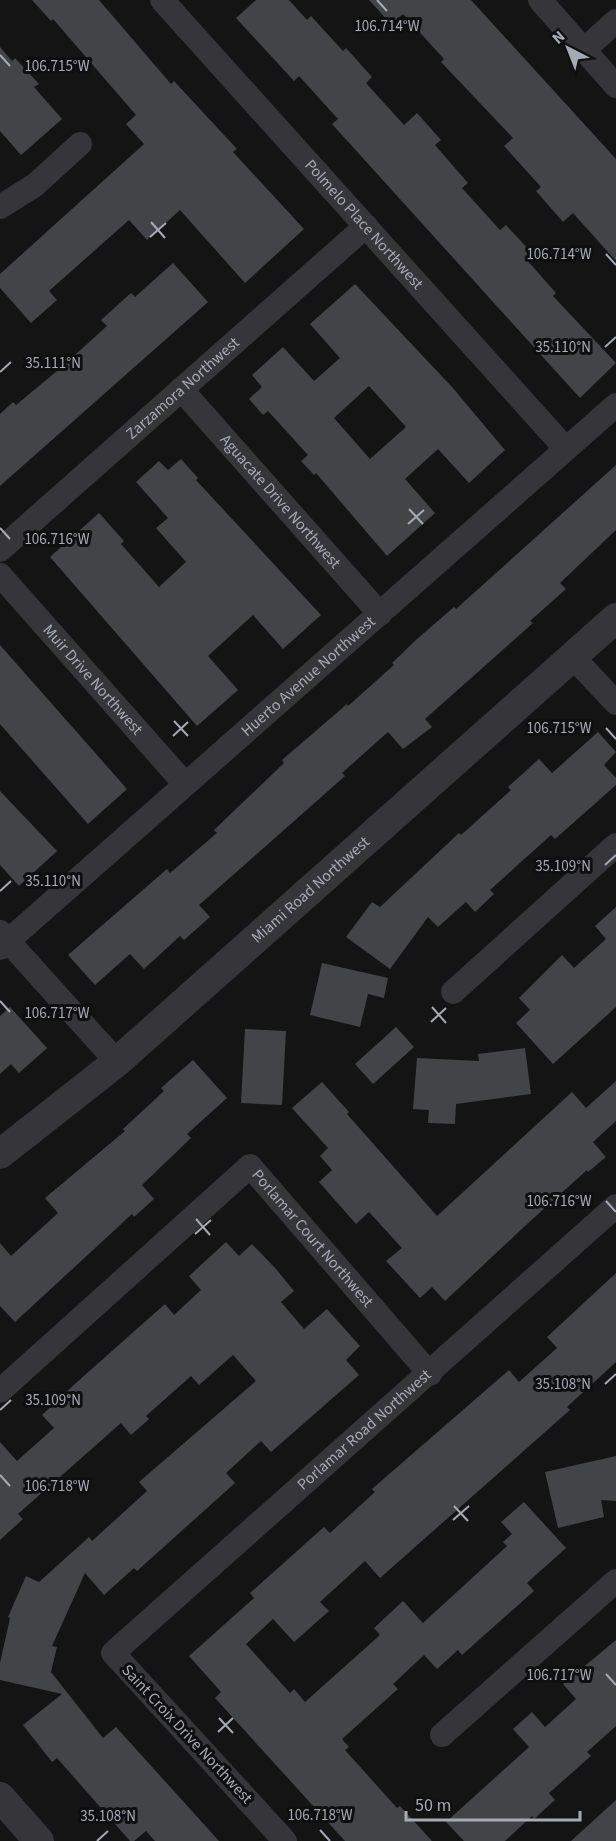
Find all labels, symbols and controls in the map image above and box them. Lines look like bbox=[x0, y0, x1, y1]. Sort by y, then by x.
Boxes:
text: 106.714°W bbox=[354, 16, 420, 37]
north arrow bbox=[538, 18, 598, 78]
text: N bbox=[547, 26, 570, 49]
text: 106.715°W bbox=[24, 56, 90, 77]
street label: Polmelo Place Northwest bbox=[300, 155, 429, 295]
text: 106.714°W bbox=[526, 244, 592, 265]
street label: Zarzamora Northwest bbox=[121, 332, 245, 445]
text: 35.110°N bbox=[535, 337, 591, 358]
text: 35.111°N bbox=[25, 353, 81, 374]
street label: Aguacate Drive Northwest bbox=[215, 429, 346, 574]
text: 106.716°W bbox=[24, 529, 90, 550]
street label: Huerto Avenue Northwest bbox=[236, 611, 381, 741]
street label: Muir Drive Northwest bbox=[38, 620, 148, 740]
text: 106.715°W bbox=[526, 718, 592, 739]
street label: Miami Road Northwest bbox=[247, 831, 375, 948]
text: 35.109°N bbox=[535, 856, 591, 877]
text: 35.110°N bbox=[25, 871, 81, 892]
text: 106.717°W bbox=[24, 1003, 90, 1024]
street label: Porlamar Court Northwest bbox=[247, 1165, 379, 1312]
text: 106.716°W bbox=[526, 1191, 592, 1212]
street label: Porlamar Road Northwest bbox=[292, 1364, 437, 1495]
text: 35.108°N bbox=[535, 1374, 591, 1395]
text: 35.109°N bbox=[25, 1390, 81, 1411]
text: 106.718°W bbox=[24, 1476, 90, 1497]
street label: Saint Croix Drive Northwest bbox=[117, 1660, 258, 1809]
text: 106.717°W bbox=[526, 1665, 592, 1686]
scale bar bbox=[406, 1784, 580, 1822]
text: 50 m bbox=[415, 1793, 451, 1818]
text: 106.718°W bbox=[287, 1805, 353, 1826]
text: 35.108°N bbox=[80, 1806, 136, 1827]

